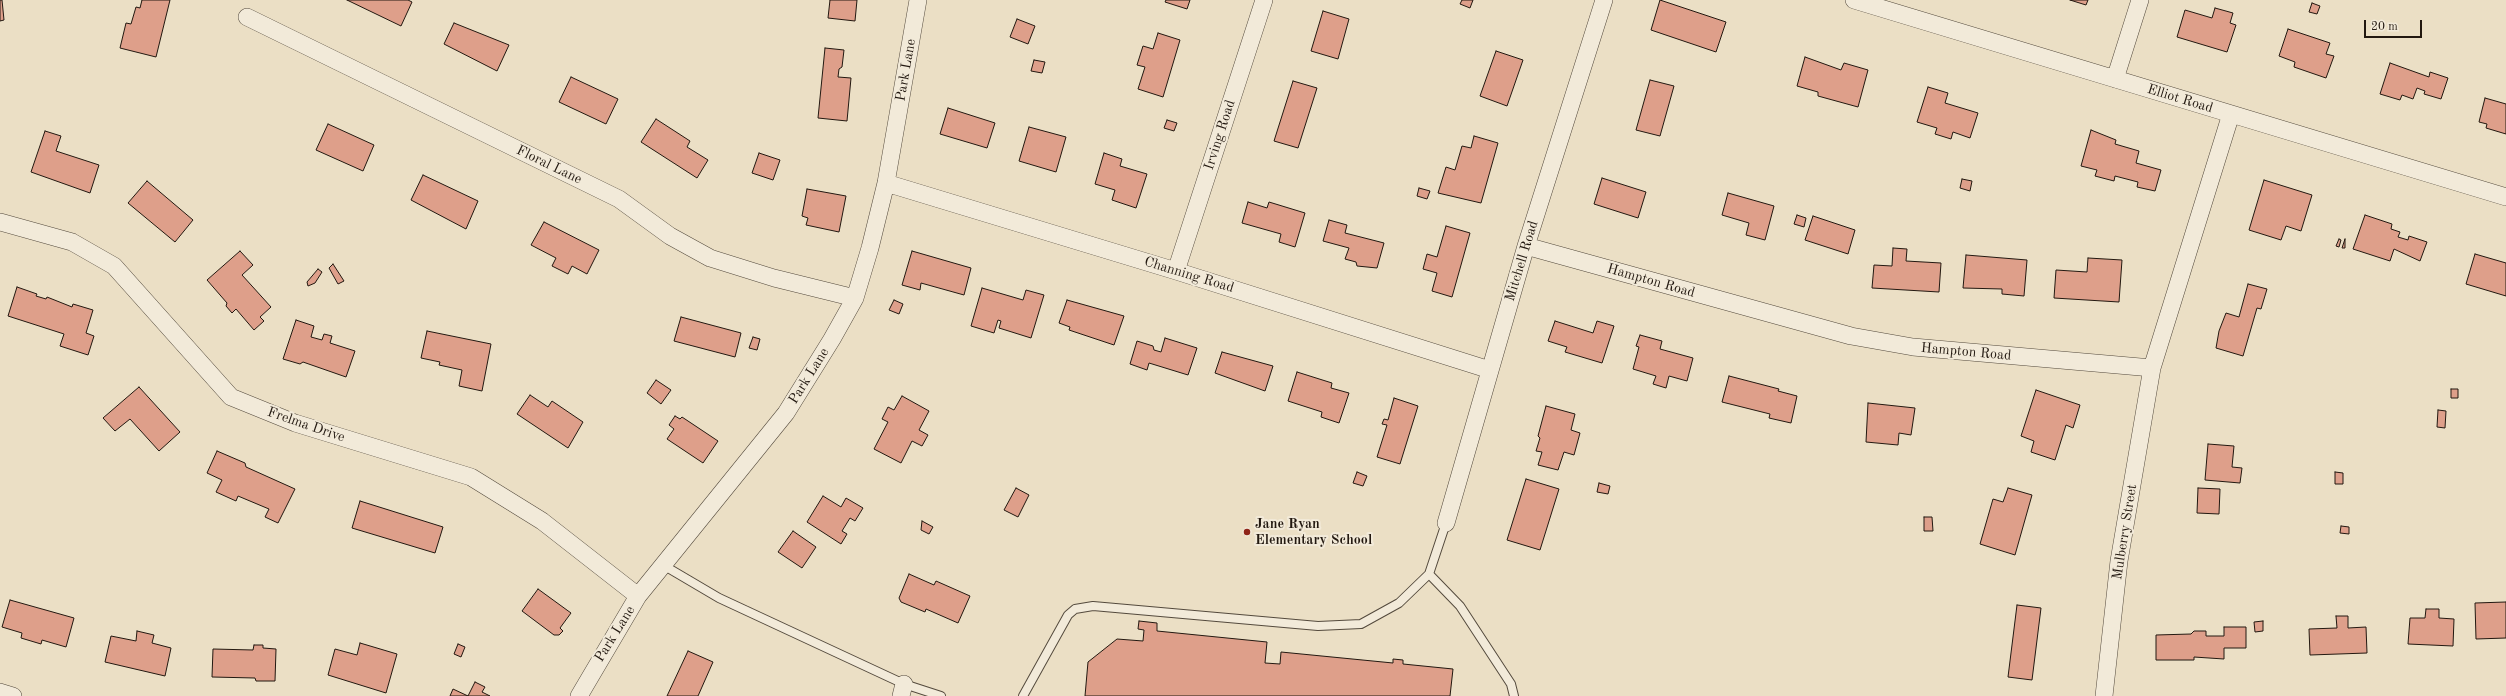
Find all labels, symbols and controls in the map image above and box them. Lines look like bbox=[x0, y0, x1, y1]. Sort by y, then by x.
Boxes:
scale bar bbox=[2366, 12, 2424, 38]
text: 20 m bbox=[2371, 21, 2398, 33]
street label: Park Lane bbox=[892, 37, 920, 103]
street label: Elliot Road bbox=[2145, 81, 2215, 117]
street label: Irving Road bbox=[1201, 98, 1239, 172]
street label: Floral Lane bbox=[513, 142, 585, 188]
street label: Mitchell Road bbox=[1502, 219, 1542, 303]
street label: Channing Road bbox=[1142, 253, 1236, 297]
street label: Hampton Road bbox=[1605, 260, 1697, 302]
street label: Hampton Road bbox=[1920, 340, 2012, 364]
street label: Park Lane bbox=[785, 345, 833, 407]
street label: Frelma Drive bbox=[265, 404, 347, 446]
street label: Mulberry Street bbox=[2109, 483, 2141, 581]
place label: Jane Ryan Elementary School bbox=[1255, 516, 1372, 548]
marker: Jane Ryan Elementary School bbox=[1242, 527, 1252, 537]
street label: Park Lane bbox=[591, 603, 639, 665]

